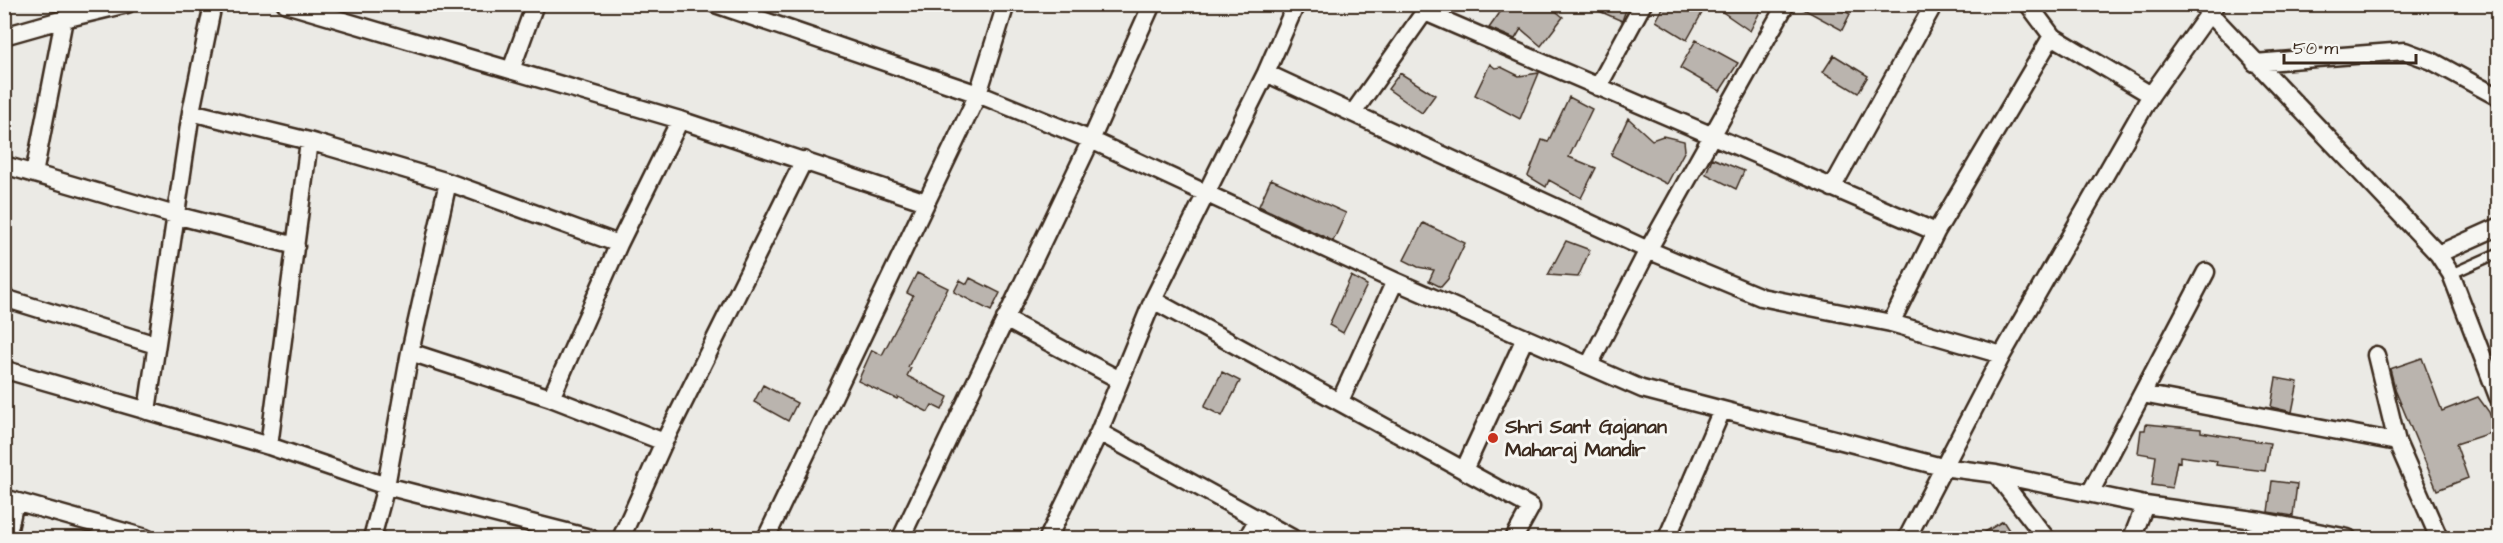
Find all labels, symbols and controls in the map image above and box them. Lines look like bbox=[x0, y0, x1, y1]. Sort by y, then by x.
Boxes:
scale bar bbox=[2284, 27, 2416, 65]
text: 50 m bbox=[2293, 36, 2338, 61]
place label: Shri Sant Gajanan Maharaj Mandir bbox=[1504, 413, 1667, 464]
marker: Shri Sant Gajanan Maharaj Mandir bbox=[1486, 431, 1500, 445]

